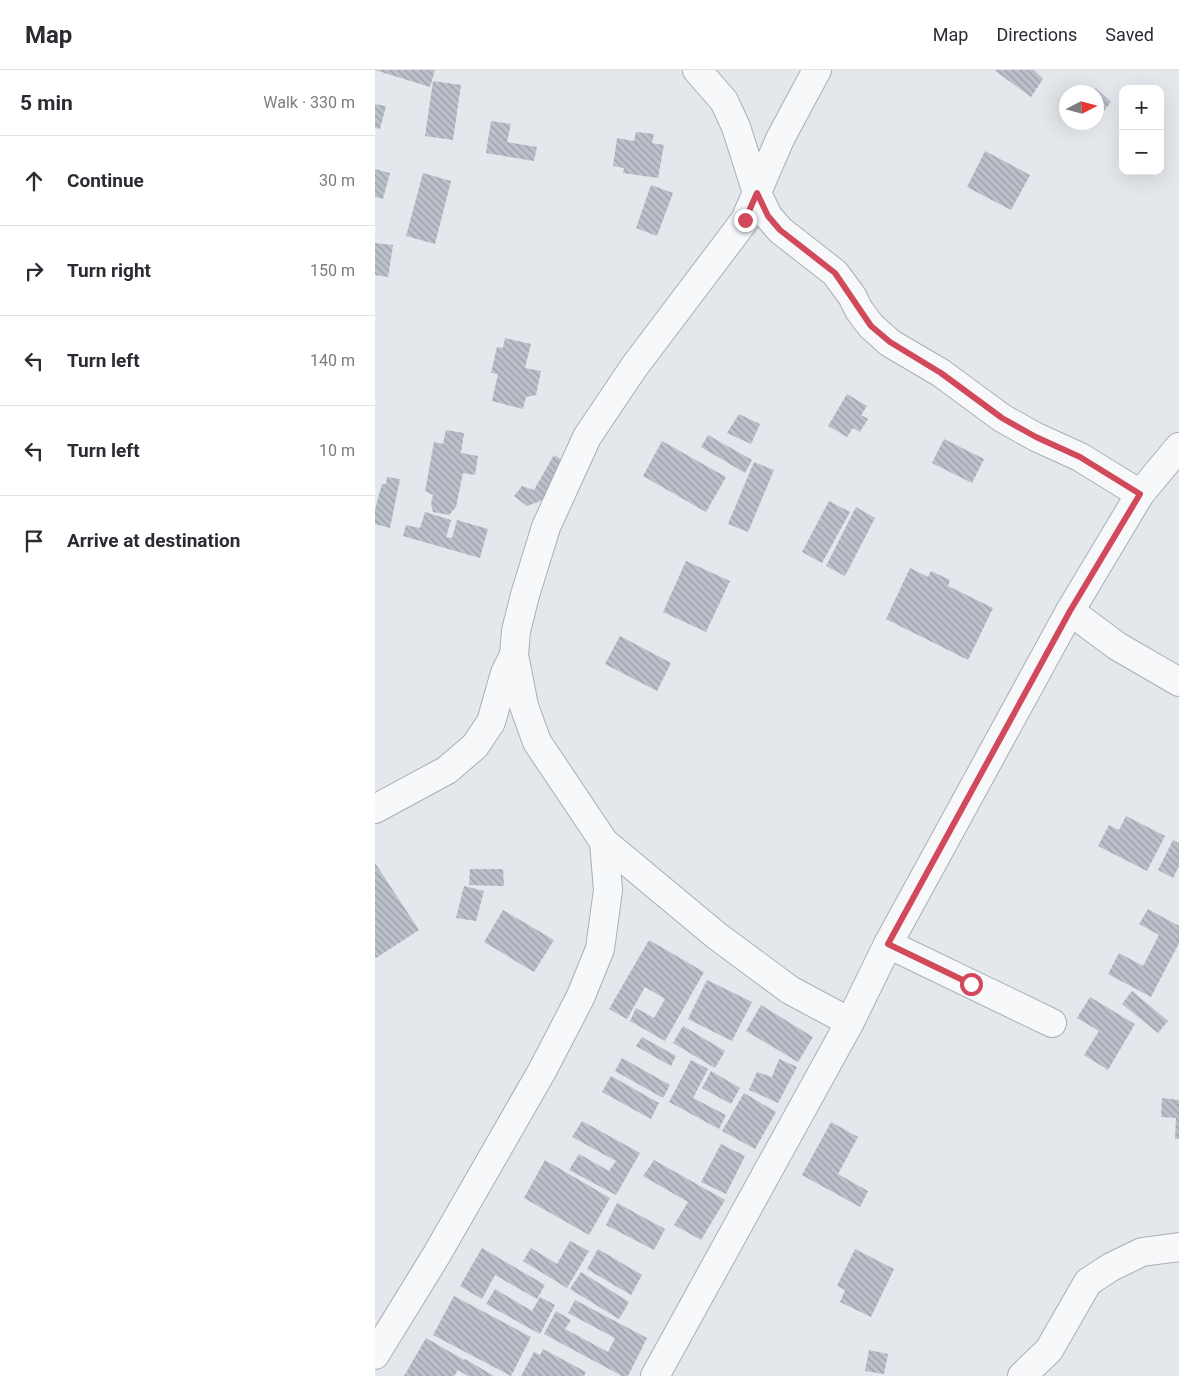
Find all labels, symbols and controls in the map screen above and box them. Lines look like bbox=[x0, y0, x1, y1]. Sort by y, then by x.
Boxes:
text: Map bbox=[25, 21, 72, 49]
text: Map bbox=[933, 24, 968, 45]
text: Directions bbox=[996, 24, 1077, 45]
text: Saved bbox=[1105, 24, 1154, 45]
north arrow bbox=[1059, 85, 1104, 130]
map controls bbox=[1119, 85, 1164, 175]
button: + bbox=[1119, 85, 1164, 130]
text: 5 min bbox=[20, 91, 73, 115]
text: Walk · 330 m bbox=[263, 93, 355, 112]
button: − bbox=[1119, 130, 1164, 175]
icon: ahead bbox=[20, 167, 48, 195]
text: Continue bbox=[67, 169, 144, 192]
text: 30 m bbox=[319, 171, 355, 190]
route end bbox=[734, 209, 757, 232]
icon: right bbox=[20, 257, 48, 285]
text: Turn right bbox=[67, 259, 151, 282]
text: 150 m bbox=[310, 261, 355, 280]
icon: left bbox=[20, 347, 48, 375]
text: Turn left bbox=[67, 349, 140, 372]
text: 140 m bbox=[310, 351, 355, 370]
icon: left bbox=[20, 437, 48, 465]
text: Turn left bbox=[67, 439, 140, 462]
text: 10 m bbox=[319, 441, 355, 460]
icon: arrive bbox=[20, 527, 48, 555]
text: Arrive at destination bbox=[67, 529, 240, 552]
route start bbox=[960, 973, 983, 996]

